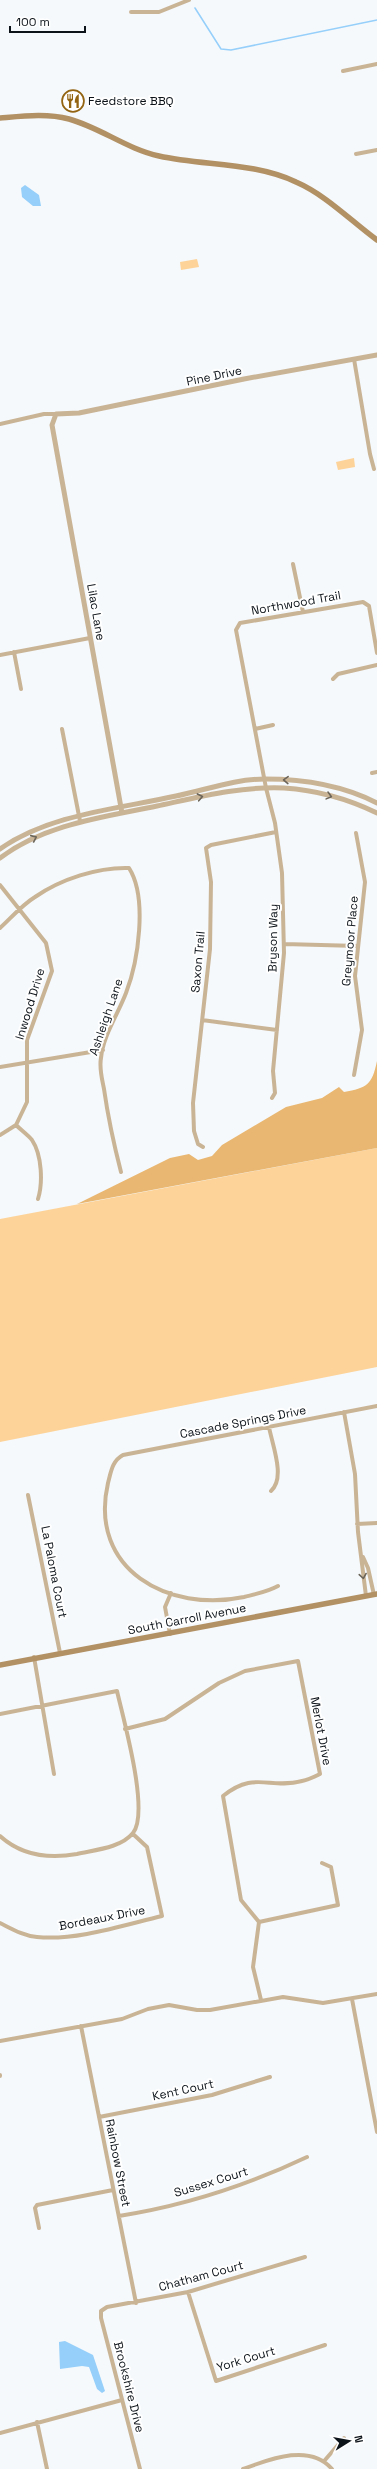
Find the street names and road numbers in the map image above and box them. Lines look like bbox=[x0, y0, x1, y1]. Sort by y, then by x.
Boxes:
street label: Pine Drive bbox=[185, 362, 243, 390]
street label: Lilac Lane bbox=[83, 582, 109, 642]
street label: Northwood Trail bbox=[250, 587, 342, 619]
street label: Greymoor Place bbox=[338, 895, 362, 987]
street label: Bryson Way bbox=[264, 904, 282, 972]
street label: Saxon Trail bbox=[187, 931, 209, 993]
street label: Inwood Drive bbox=[12, 966, 48, 1042]
street label: Ashleigh Lane bbox=[85, 976, 127, 1058]
street label: Cascade Springs Drive bbox=[178, 1402, 308, 1442]
street label: La Paloma Court bbox=[37, 1524, 71, 1620]
street label: South Carroll Avenue bbox=[127, 1600, 247, 1638]
street label: Merlot Drive bbox=[307, 1695, 335, 1767]
street label: Bordeaux Drive bbox=[58, 1902, 146, 1934]
street label: Kent Court bbox=[151, 2076, 215, 2104]
street label: Rainbow Street bbox=[102, 2118, 134, 2208]
street label: Sussex Court bbox=[172, 2163, 250, 2201]
street label: Chatham Court bbox=[157, 2257, 245, 2295]
street label: Brookshire Drive bbox=[110, 2340, 148, 2434]
street label: York Court bbox=[215, 2343, 277, 2375]

